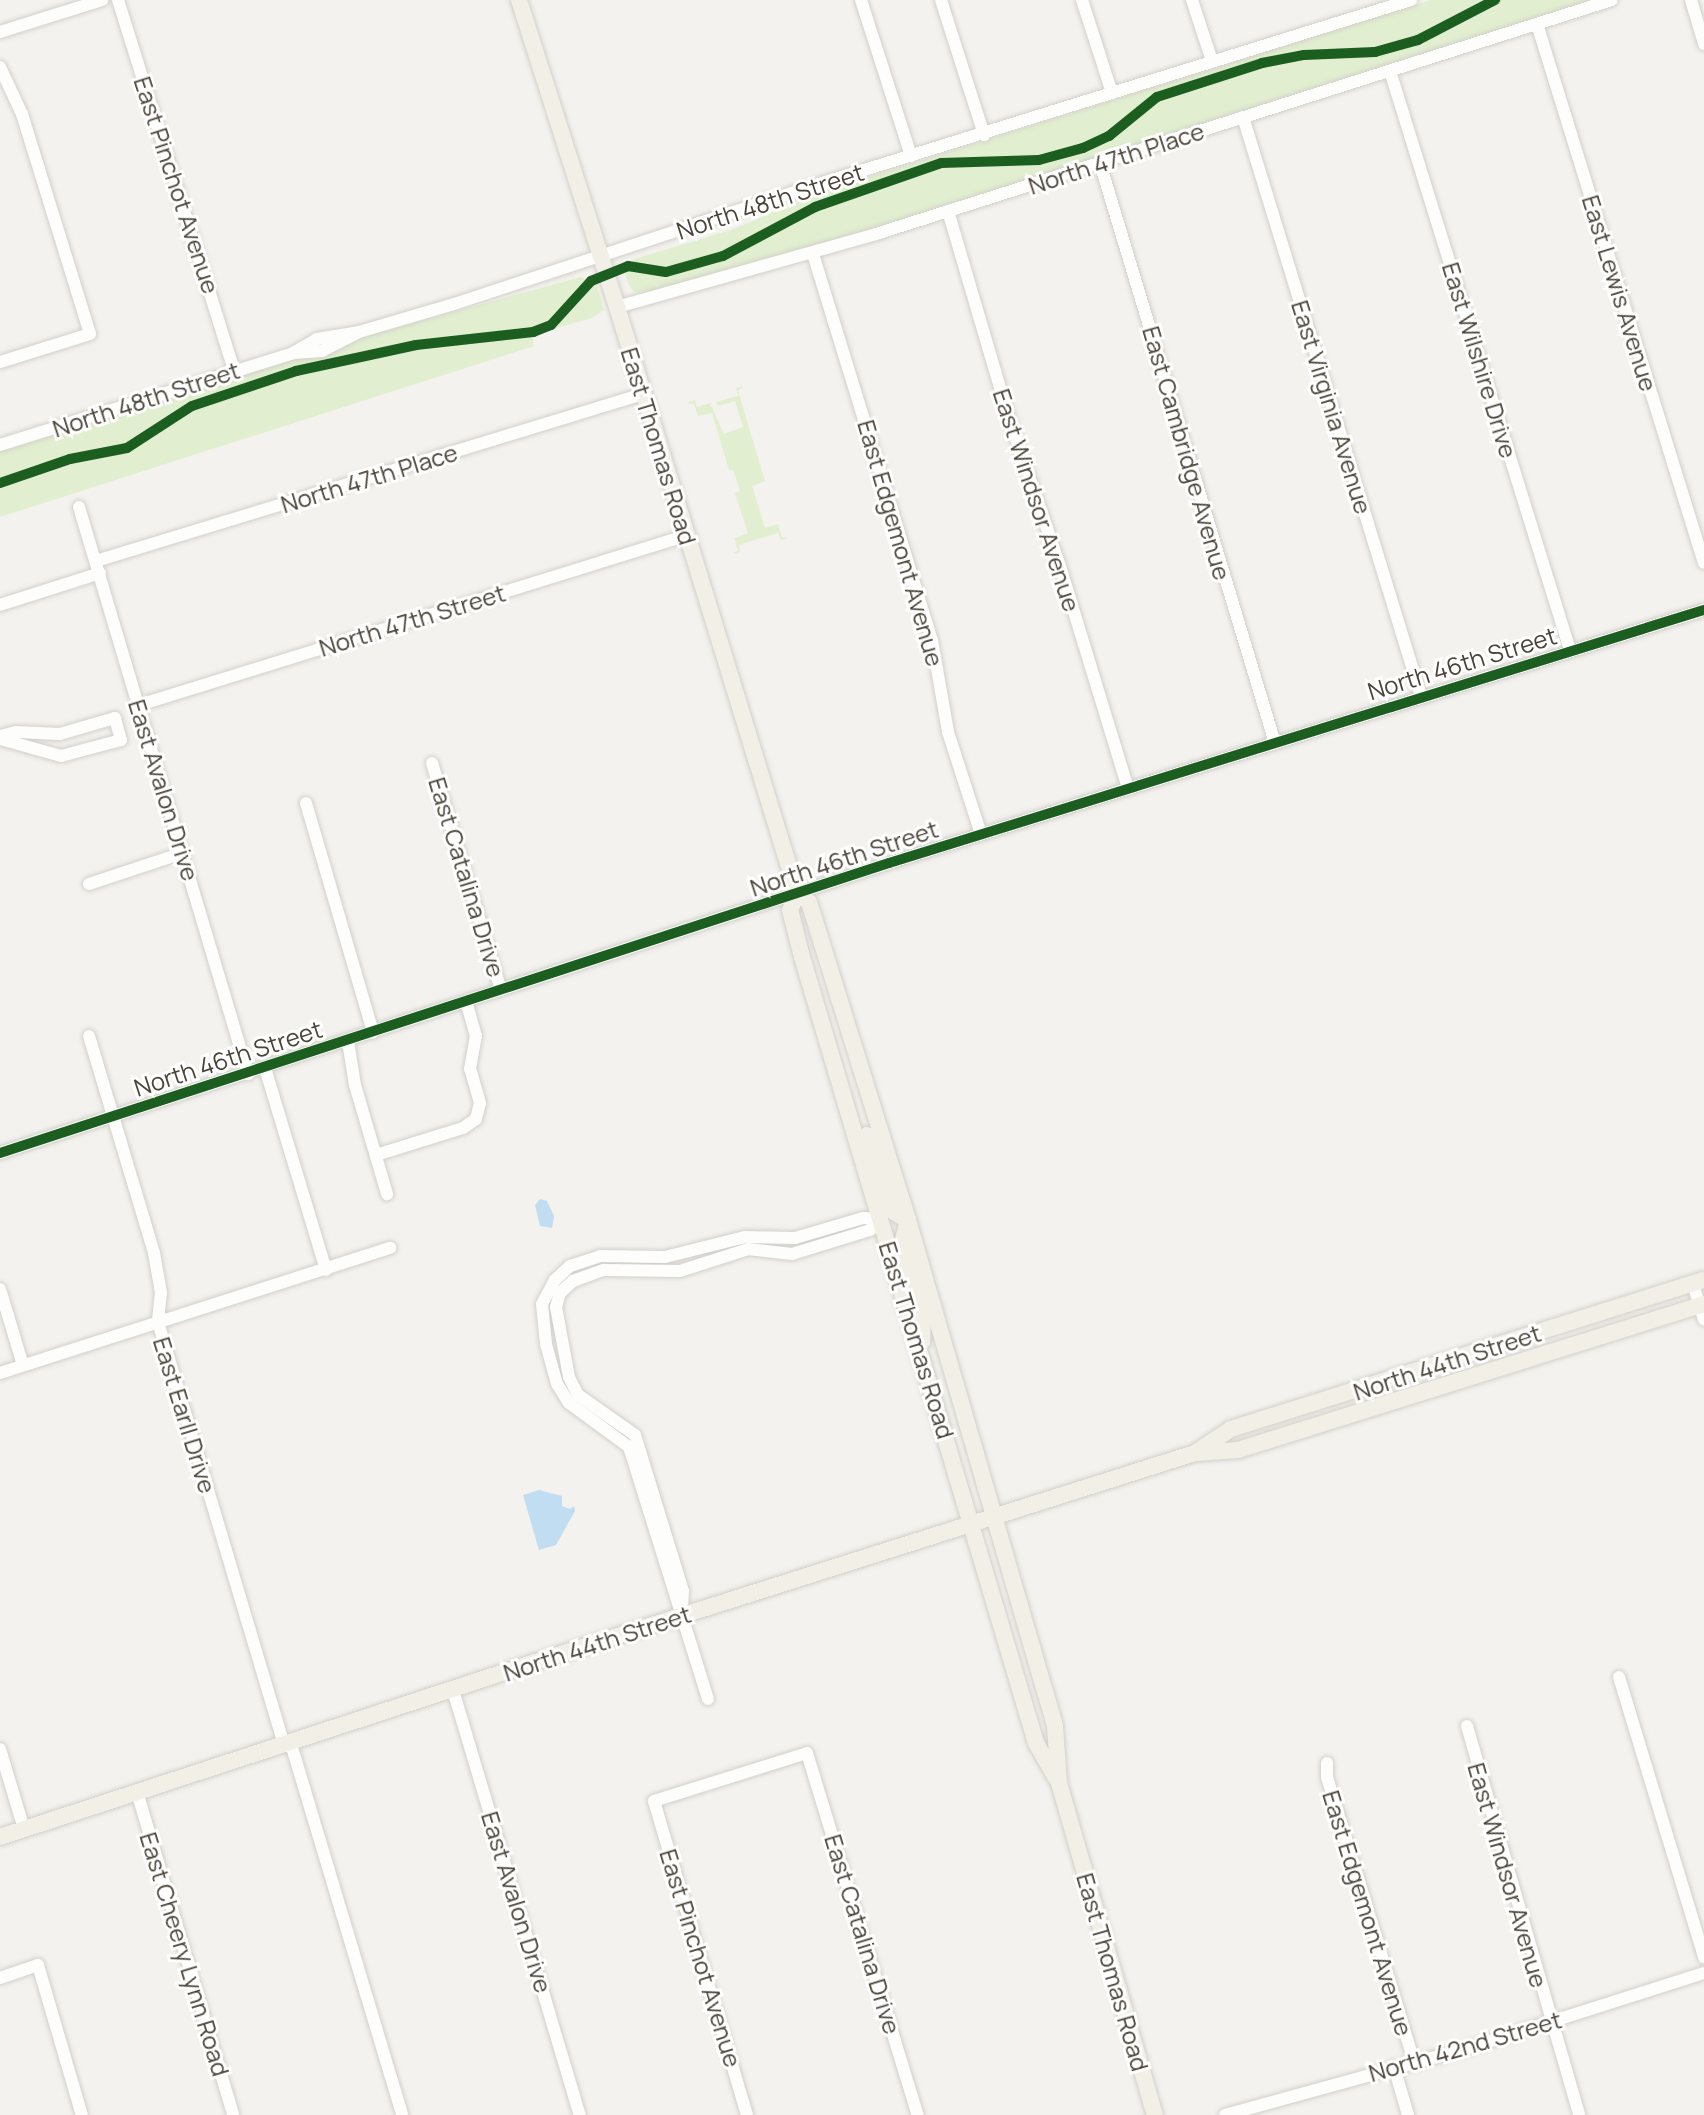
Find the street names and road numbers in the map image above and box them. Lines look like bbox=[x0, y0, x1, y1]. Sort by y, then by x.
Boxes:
street label: East Pinchot Avenue bbox=[128, 73, 226, 297]
street label: North 47th Place bbox=[1024, 116, 1208, 200]
street label: North 48th Street bbox=[673, 157, 867, 245]
street label: East Lewis Avenue bbox=[1576, 192, 1664, 394]
street label: East Wilshire Drive bbox=[1437, 259, 1523, 461]
street label: East Virginia Avenue bbox=[1286, 297, 1378, 517]
street label: East Cambridge Avenue bbox=[1137, 323, 1237, 583]
street label: East Thomas Road bbox=[615, 344, 703, 548]
street label: North 48th Street bbox=[49, 355, 243, 443]
street label: East Windsor Avenue bbox=[987, 385, 1087, 615]
street label: East Edgemont Avenue bbox=[852, 416, 950, 670]
street label: North 47th Place bbox=[277, 437, 461, 519]
street label: North 47th Street bbox=[315, 578, 509, 662]
street label: North 46th Street bbox=[1364, 621, 1560, 705]
street label: East Avalon Drive bbox=[123, 696, 205, 884]
street label: East Catalina Drive bbox=[423, 774, 511, 980]
street label: North 46th Street bbox=[746, 814, 942, 902]
street label: North 46th Street bbox=[130, 1014, 326, 1102]
street label: East Thomas Road bbox=[873, 1238, 961, 1442]
street label: North 44th Street bbox=[1350, 1318, 1544, 1406]
street label: East Earll Drive bbox=[148, 1333, 222, 1497]
street label: North 44th Street bbox=[500, 1599, 694, 1687]
street label: East Windsor Avenue bbox=[1462, 1759, 1554, 1991]
street label: East Edgemont Avenue bbox=[1317, 1787, 1419, 2039]
street label: East Avalon Drive bbox=[476, 1808, 558, 1996]
street label: East Cheery Lynn Road bbox=[134, 1829, 236, 2079]
street label: East Catalina Drive bbox=[819, 1831, 907, 2037]
street label: East Pinchot Avenue bbox=[654, 1845, 748, 2071]
street label: East Thomas Road bbox=[1071, 1870, 1155, 2074]
street label: North 42nd Street bbox=[1365, 2005, 1565, 2087]

